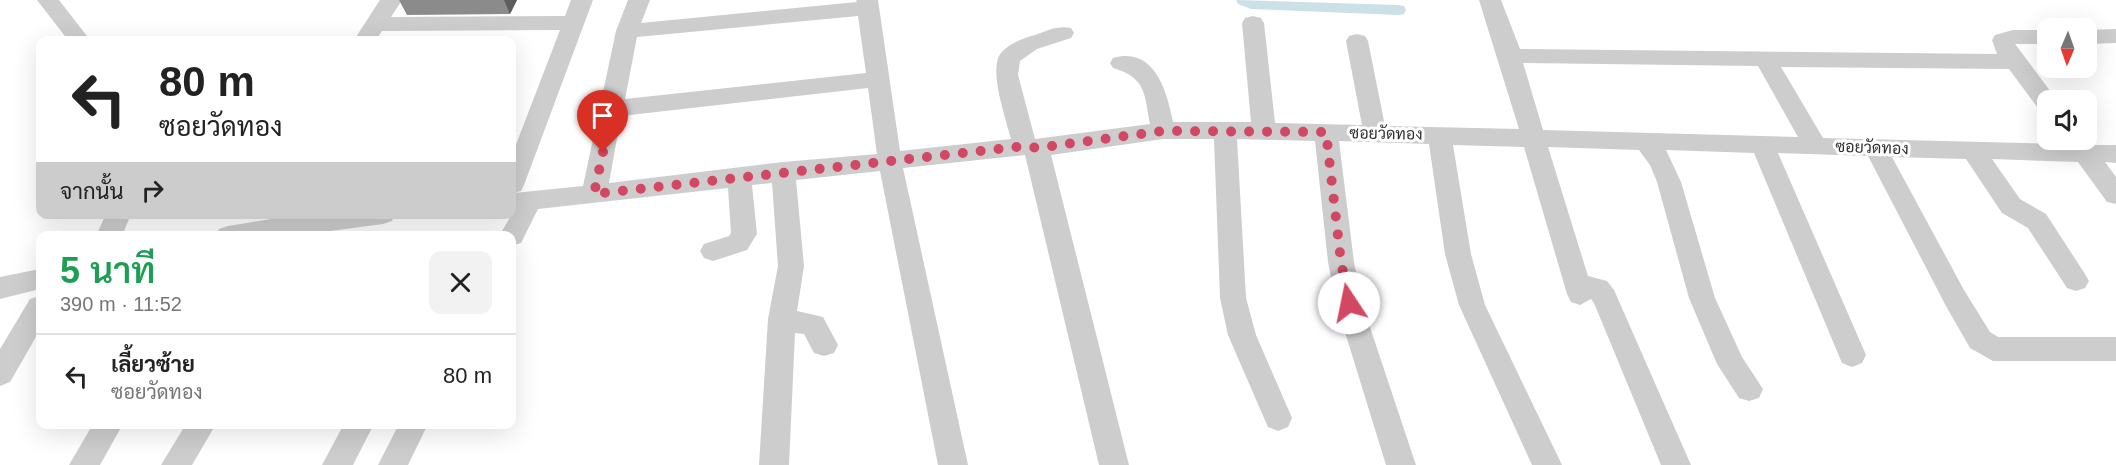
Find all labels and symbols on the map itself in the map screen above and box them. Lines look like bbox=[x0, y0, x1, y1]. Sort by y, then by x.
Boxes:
north arrow bbox=[2037, 18, 2097, 78]
pin bbox=[577, 90, 628, 152]
street label: ซอยวัดทอง bbox=[1349, 122, 1423, 143]
street label: ซอยวัดทอง bbox=[1835, 136, 1909, 157]
position arrow bbox=[1317, 271, 1381, 335]

